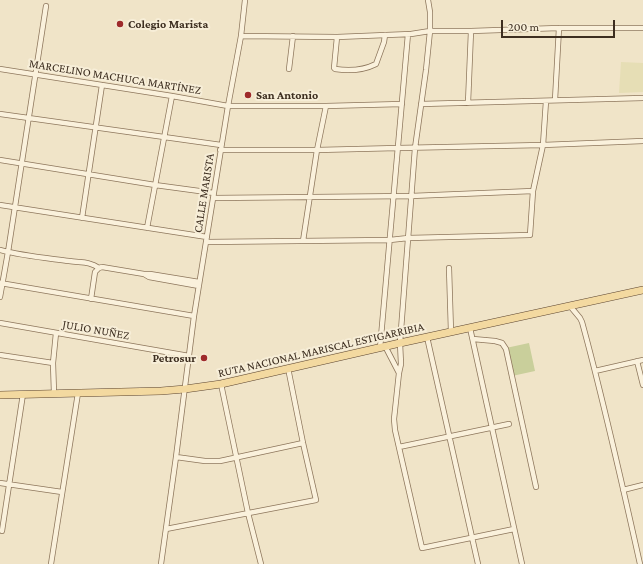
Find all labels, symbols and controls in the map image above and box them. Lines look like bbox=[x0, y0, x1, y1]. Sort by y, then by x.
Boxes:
scale bar bbox=[503, 12, 617, 38]
place label: Colegio Marista bbox=[128, 17, 208, 31]
marker: Colegio Marista bbox=[115, 19, 125, 29]
text: 200 m bbox=[508, 20, 539, 34]
street label: MARCELINO MACHUCA MARTÍNEZ bbox=[28, 56, 202, 98]
place label: San Antonio bbox=[256, 88, 318, 102]
marker: San Antonio bbox=[243, 90, 253, 100]
street label: CALLE MARISTA bbox=[191, 152, 217, 234]
street label: JULIO NUÑEZ bbox=[61, 317, 131, 343]
street label: RUTA NACIONAL MARISCAL ESTIGARRIBIA bbox=[217, 319, 425, 381]
place label: Petrosur bbox=[152, 351, 196, 365]
marker: Petrosur bbox=[199, 353, 209, 363]

